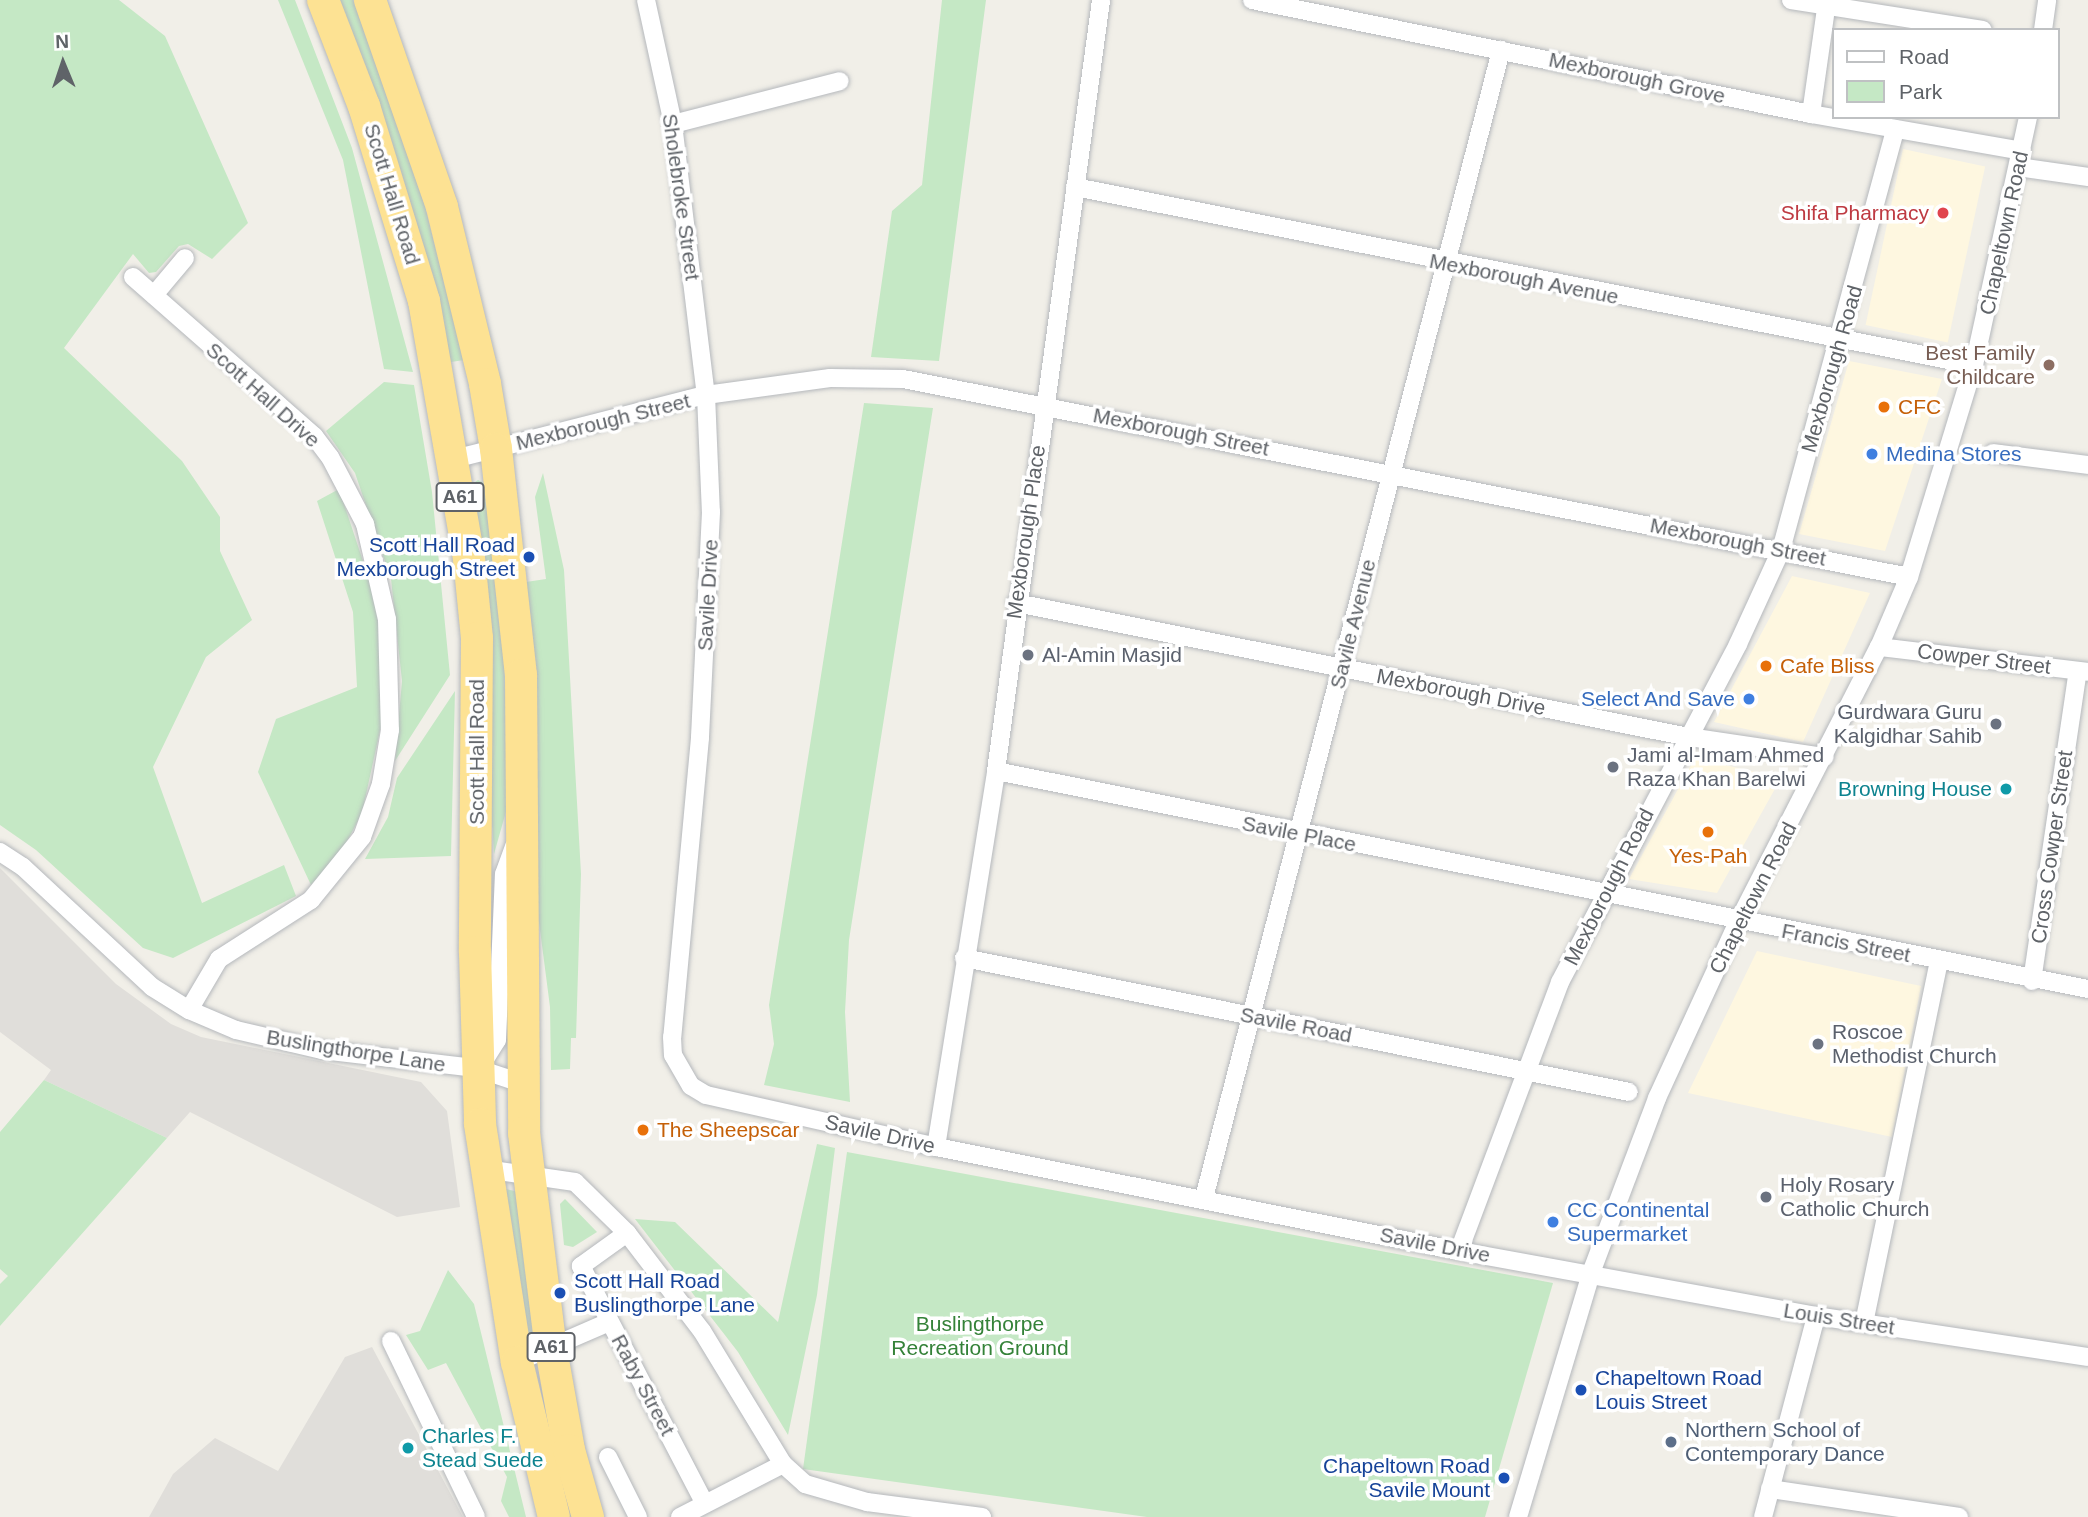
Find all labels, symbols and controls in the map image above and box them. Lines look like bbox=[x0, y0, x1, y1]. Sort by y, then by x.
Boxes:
north arrow bbox=[28, 28, 98, 98]
legend bbox=[1832, 28, 2060, 119]
text: N bbox=[55, 31, 69, 52]
text: Road bbox=[1899, 45, 1949, 68]
street label: Mexborough Grove bbox=[1546, 47, 1728, 109]
text: Park bbox=[1899, 80, 1942, 103]
street label: Sholebroke Street bbox=[657, 112, 705, 282]
street label: Scott Hall Road bbox=[359, 121, 425, 267]
street label: Chapeltown Road bbox=[1974, 149, 2034, 317]
place label: Shifa Pharmacy bbox=[1781, 200, 1929, 226]
marker: Shifa Pharmacy bbox=[1935, 205, 1951, 221]
street label: Mexborough Avenue bbox=[1427, 248, 1621, 310]
street label: Mexborough Road bbox=[1796, 282, 1868, 456]
street label: Scott Hall Drive bbox=[201, 337, 325, 453]
place label: Best Family Childcare bbox=[1925, 340, 2035, 390]
marker: Best Family Childcare bbox=[2041, 357, 2057, 373]
street label: Mexborough Street bbox=[513, 388, 693, 456]
place label: CFC bbox=[1898, 394, 1941, 420]
marker: CFC bbox=[1876, 399, 1892, 415]
street label: Mexborough Street bbox=[1091, 403, 1271, 461]
place label: Medina Stores bbox=[1886, 441, 2021, 467]
street label: Mexborough Place bbox=[1001, 444, 1051, 620]
marker: Medina Stores bbox=[1864, 446, 1880, 462]
road number: A61 bbox=[435, 482, 484, 512]
street label: Mexborough Street bbox=[1648, 513, 1828, 571]
place label: Scott Hall Road Mexborough Street bbox=[336, 532, 515, 582]
street label: Savile Drive bbox=[692, 538, 724, 652]
marker: Scott Hall Road Mexborough Street bbox=[521, 549, 537, 565]
street label: Savile Avenue bbox=[1325, 556, 1381, 692]
street label: Cowper Street bbox=[1916, 638, 2052, 680]
place label: Al-Amin Masjid bbox=[1042, 642, 1182, 668]
marker: Al-Amin Masjid bbox=[1020, 647, 1036, 663]
place label: Cafe Bliss bbox=[1780, 653, 1875, 679]
marker: Cafe Bliss bbox=[1758, 658, 1774, 674]
street label: Mexborough Drive bbox=[1374, 663, 1548, 721]
street label: Scott Hall Road bbox=[464, 679, 490, 825]
place label: Select And Save bbox=[1580, 686, 1735, 712]
marker: Select And Save bbox=[1741, 691, 1757, 707]
place label: Gurdwara Guru Kalgidhar Sahib bbox=[1834, 699, 1982, 749]
marker: Gurdwara Guru Kalgidhar Sahib bbox=[1988, 716, 2004, 732]
place label: Jami al-Imam Ahmed Raza Khan Barelwi bbox=[1627, 742, 1825, 792]
street label: Cross Cowper Street bbox=[2026, 749, 2078, 945]
marker: Jami al-Imam Ahmed Raza Khan Barelwi bbox=[1605, 759, 1621, 775]
place label: Browning House bbox=[1838, 776, 1992, 802]
marker: Browning House bbox=[1998, 781, 2014, 797]
street label: Mexborough Road bbox=[1559, 804, 1659, 970]
street label: Savile Place bbox=[1240, 811, 1358, 857]
street label: Chapeltown Road bbox=[1704, 818, 1802, 978]
marker: Yes-Pah bbox=[1700, 824, 1716, 840]
place label: Yes-Pah bbox=[1669, 843, 1747, 869]
street label: Francis Street bbox=[1779, 918, 1913, 968]
street label: Savile Road bbox=[1238, 1002, 1354, 1048]
place label: Roscoe Methodist Church bbox=[1832, 1019, 1997, 1069]
street label: Buslingthorpe Lane bbox=[265, 1024, 447, 1078]
marker: Roscoe Methodist Church bbox=[1810, 1036, 1826, 1052]
street label: Savile Drive bbox=[823, 1109, 937, 1159]
place label: The Sheepscar bbox=[657, 1117, 799, 1143]
marker: The Sheepscar bbox=[635, 1122, 651, 1138]
place label: Holy Rosary Catholic Church bbox=[1780, 1172, 1929, 1222]
marker: Holy Rosary Catholic Church bbox=[1758, 1189, 1774, 1205]
place label: CC Continental Supermarket bbox=[1567, 1197, 1709, 1247]
marker: CC Continental Supermarket bbox=[1545, 1214, 1561, 1230]
street label: Savile Drive bbox=[1378, 1222, 1492, 1268]
place label: Scott Hall Road Buslingthorpe Lane bbox=[574, 1268, 755, 1318]
marker: Scott Hall Road Buslingthorpe Lane bbox=[552, 1285, 568, 1301]
street label: Louis Street bbox=[1782, 1298, 1896, 1340]
park label: Buslingthorpe Recreation Ground bbox=[891, 1311, 1069, 1361]
street label: Raby Street bbox=[606, 1330, 680, 1440]
road number: A61 bbox=[526, 1331, 576, 1362]
place label: Chapeltown Road Louis Street bbox=[1595, 1365, 1762, 1415]
marker: Chapeltown Road Louis Street bbox=[1573, 1382, 1589, 1398]
place label: Northern School of Contemporary Dance bbox=[1685, 1417, 1885, 1467]
place label: Charles F. Stead Suede bbox=[422, 1423, 543, 1473]
marker: Northern School of Contemporary Dance bbox=[1663, 1434, 1679, 1450]
marker: Charles F. Stead Suede bbox=[400, 1440, 416, 1456]
place label: Chapeltown Road Savile Mount bbox=[1323, 1453, 1490, 1503]
marker: Chapeltown Road Savile Mount bbox=[1496, 1470, 1512, 1486]

